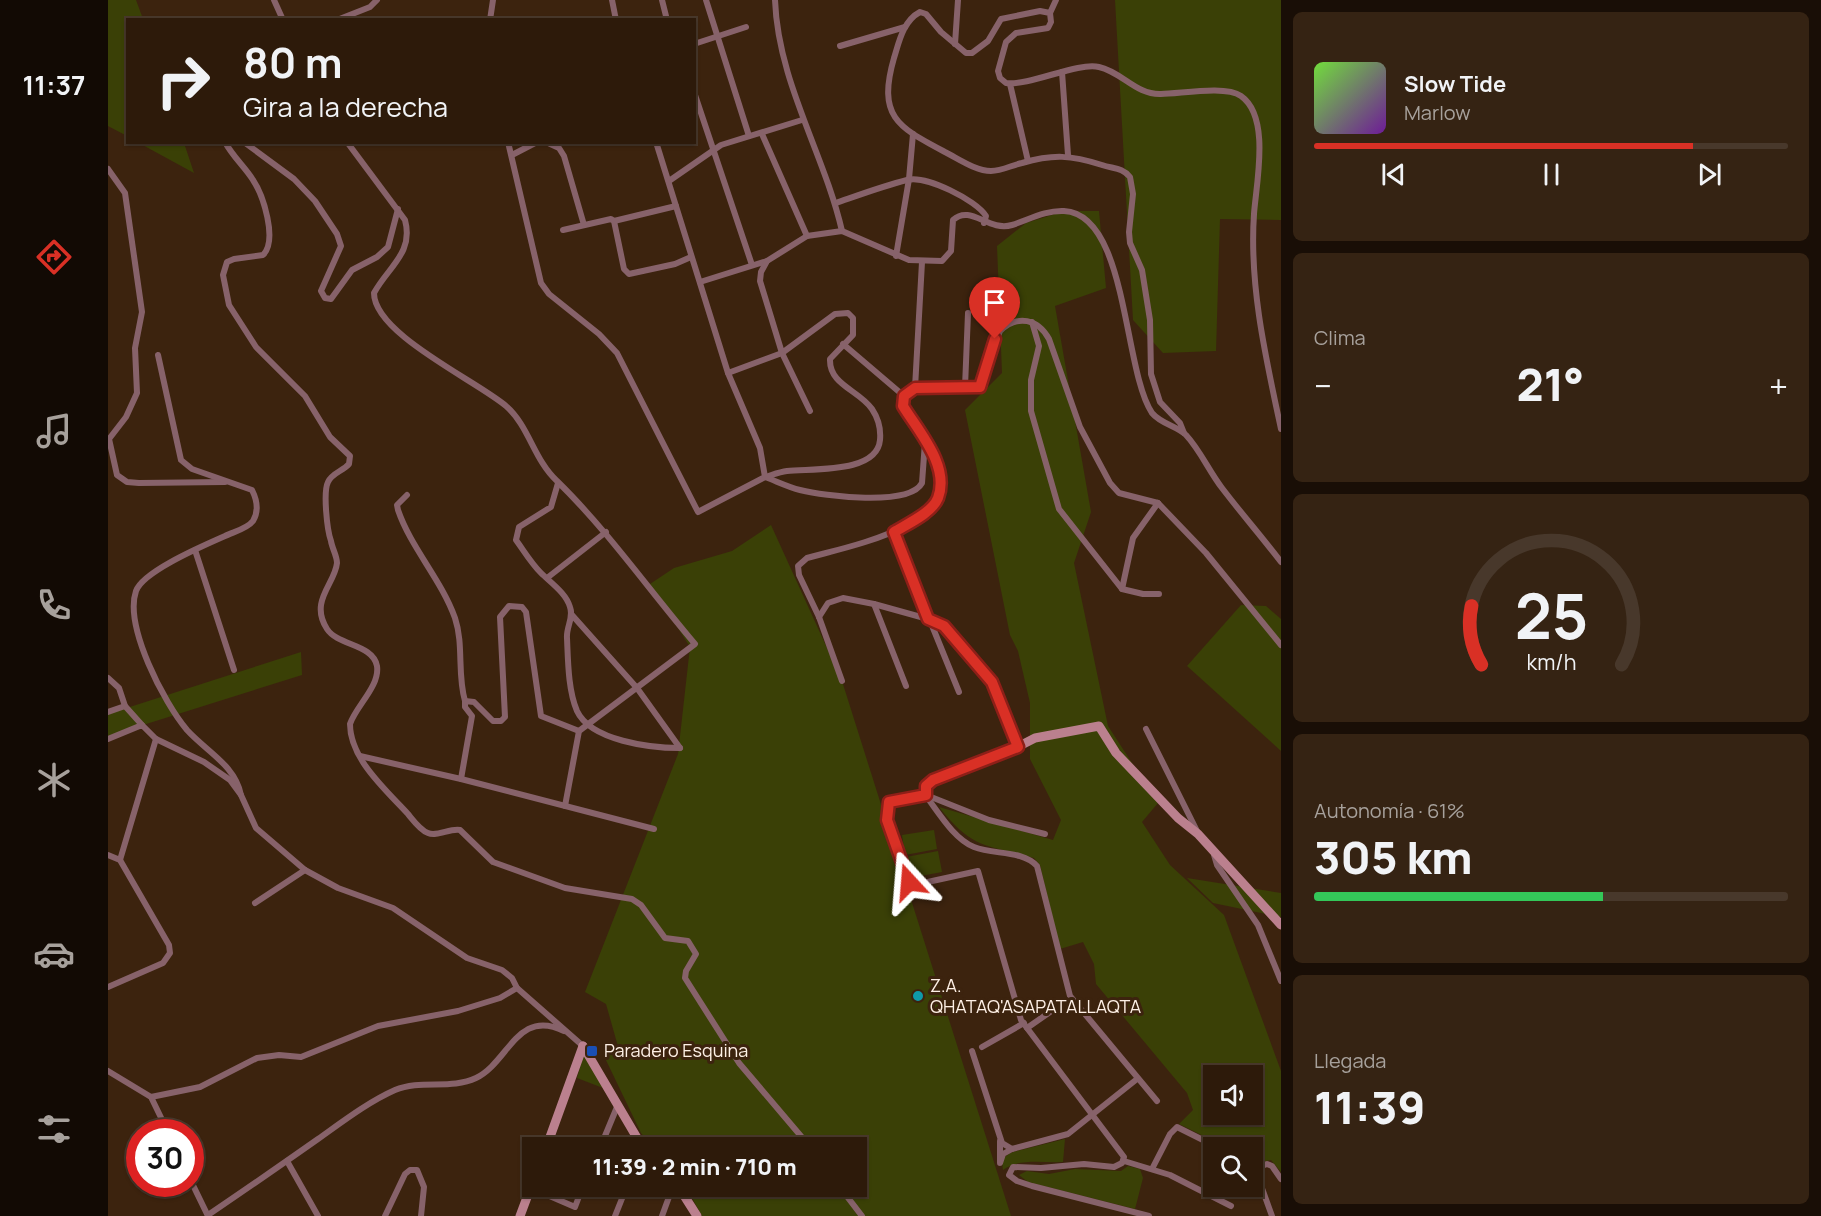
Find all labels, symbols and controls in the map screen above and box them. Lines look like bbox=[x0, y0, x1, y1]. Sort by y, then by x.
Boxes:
text: 80 m bbox=[243, 33, 343, 91]
icon: right bbox=[144, 42, 222, 120]
text: 11:37 bbox=[22, 66, 86, 103]
text: Slow Tide bbox=[1404, 69, 1506, 99]
text: Gira a la derecha bbox=[243, 88, 448, 125]
text: Marlow bbox=[1404, 99, 1471, 126]
icon: previous bbox=[1377, 158, 1410, 191]
icon: pause bbox=[1535, 158, 1568, 191]
icon: next bbox=[1693, 158, 1726, 191]
icon: directions bbox=[33, 236, 75, 278]
pin bbox=[969, 277, 1020, 339]
icon: arrive bbox=[978, 286, 1011, 319]
text: Clima bbox=[1314, 324, 1366, 351]
text: 21° bbox=[1516, 353, 1584, 415]
text: − bbox=[1314, 363, 1332, 408]
text: + bbox=[1769, 363, 1788, 408]
icon: music bbox=[33, 410, 75, 452]
text: 25 bbox=[1514, 572, 1588, 658]
icon: phone bbox=[33, 584, 75, 626]
text: km/h bbox=[1526, 647, 1576, 676]
icon: climate bbox=[33, 759, 75, 801]
text: Autonomía · 61% bbox=[1314, 797, 1465, 824]
text: 305 km bbox=[1314, 826, 1473, 888]
position arrow bbox=[877, 850, 941, 914]
icon: car bbox=[33, 933, 75, 975]
place label: Z.A. QHATAQ'ASAPATALLAQTA bbox=[930, 973, 1142, 1018]
marker: Z.A. QHATAQ'ASAPATALLAQTA bbox=[911, 989, 925, 1003]
place label: Paradero Esquina bbox=[604, 1038, 748, 1062]
marker: Paradero Esquina bbox=[585, 1044, 599, 1058]
text: Llegada bbox=[1314, 1047, 1386, 1074]
map controls bbox=[1203, 1065, 1263, 1197]
button: sound bbox=[1203, 1065, 1263, 1125]
text: 11:39 bbox=[1314, 1076, 1426, 1138]
icon: filters bbox=[33, 1108, 75, 1150]
speed limit sign: 30 bbox=[126, 1119, 204, 1197]
button: search bbox=[1203, 1137, 1263, 1197]
text: 11:39 · 2 min · 710 m bbox=[592, 1152, 797, 1182]

